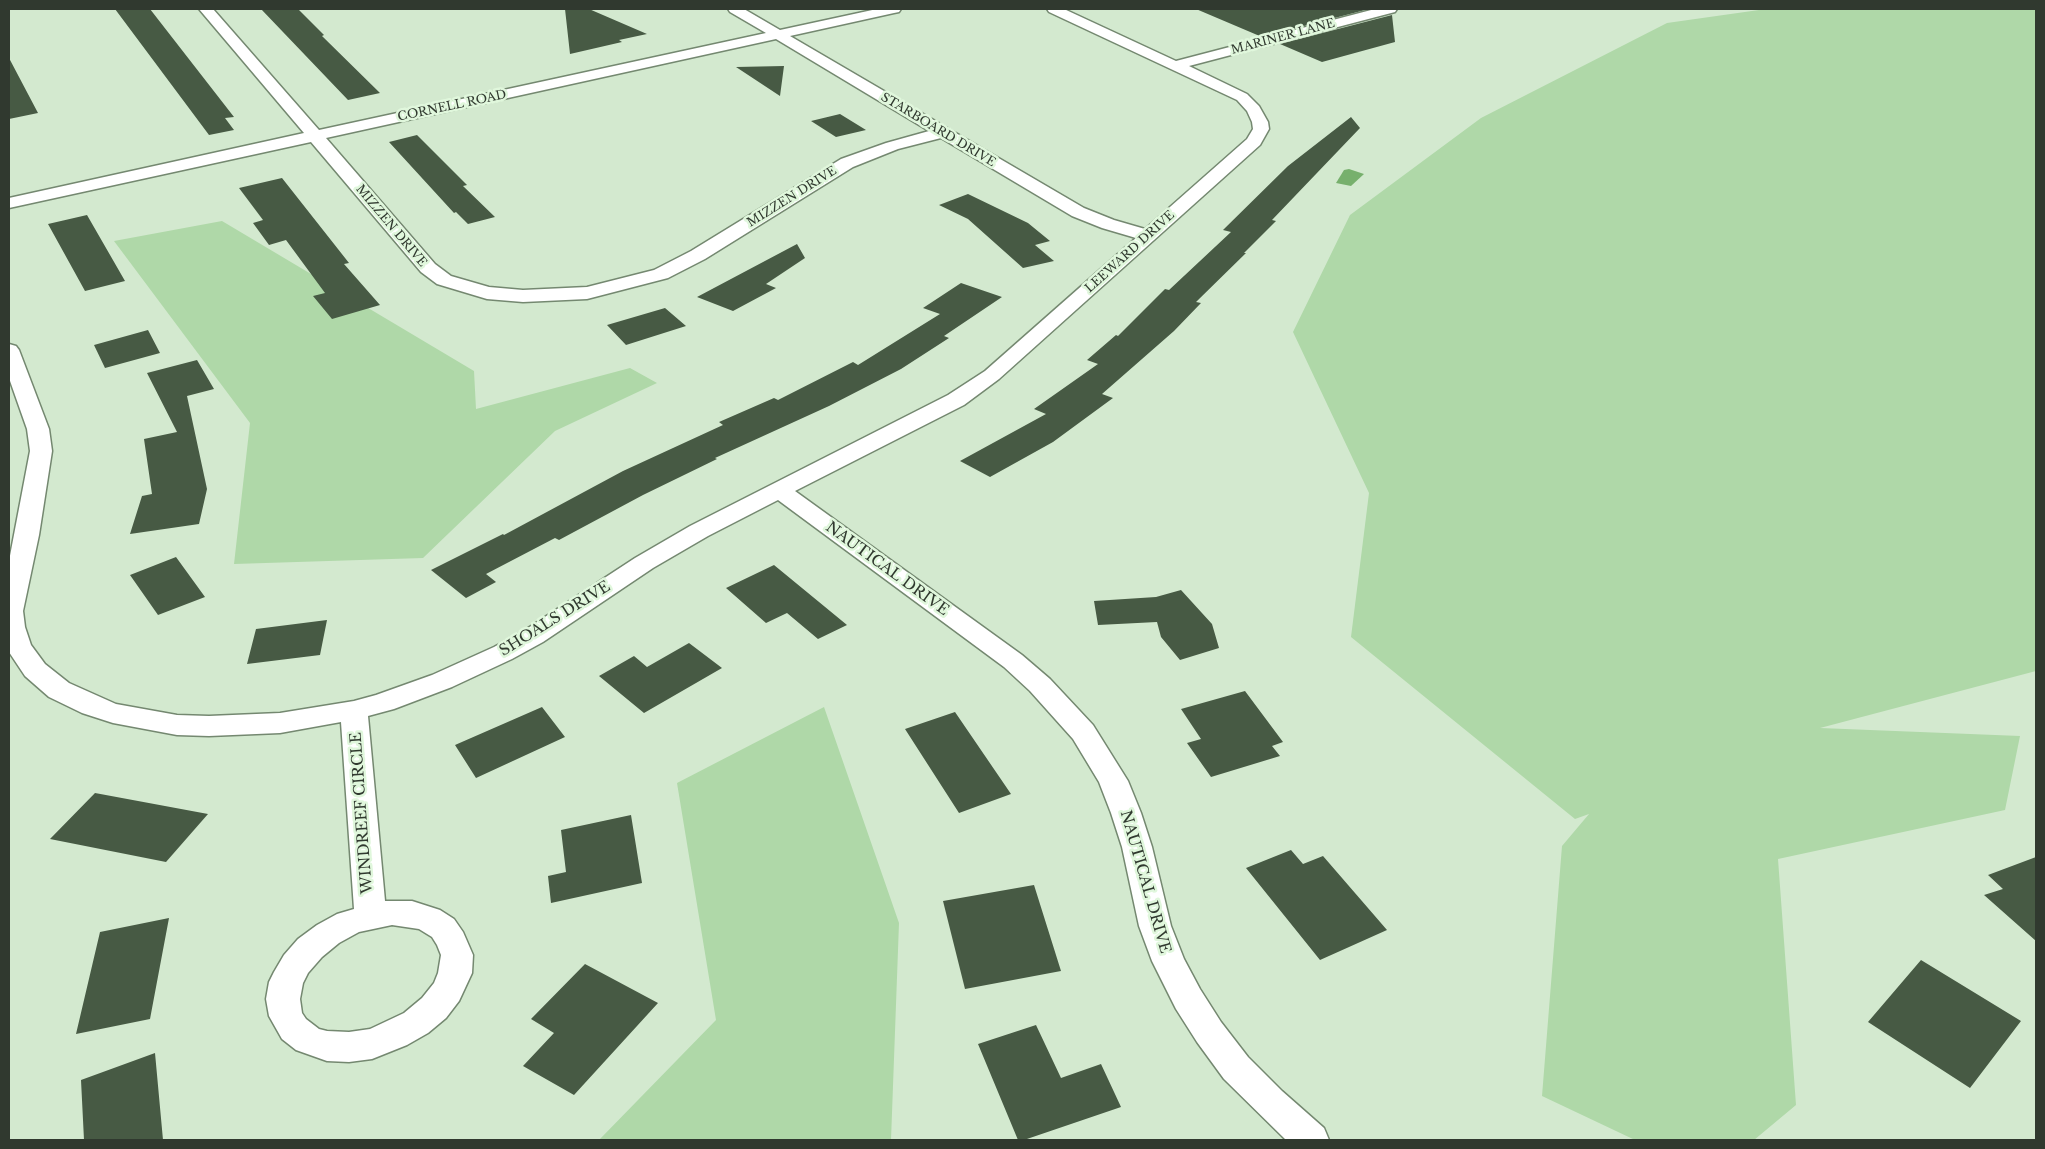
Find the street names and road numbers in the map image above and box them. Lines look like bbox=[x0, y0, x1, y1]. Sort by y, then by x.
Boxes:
street label: MARINER LANE bbox=[1230, 16, 1336, 58]
street label: CORNELL ROAD bbox=[396, 87, 508, 125]
street label: STARBOARD DRIVE bbox=[878, 90, 998, 170]
street label: MIZZEN DRIVE bbox=[745, 164, 839, 230]
street label: MIZZEN DRIVE bbox=[353, 182, 429, 270]
street label: LEEWARD DRIVE bbox=[1082, 208, 1178, 296]
street label: NAUTICAL DRIVE bbox=[822, 518, 952, 620]
street label: SHOALS DRIVE bbox=[496, 578, 614, 660]
street label: WINDREEF CIRCLE bbox=[347, 732, 377, 894]
street label: NAUTICAL DRIVE bbox=[1116, 808, 1174, 956]

